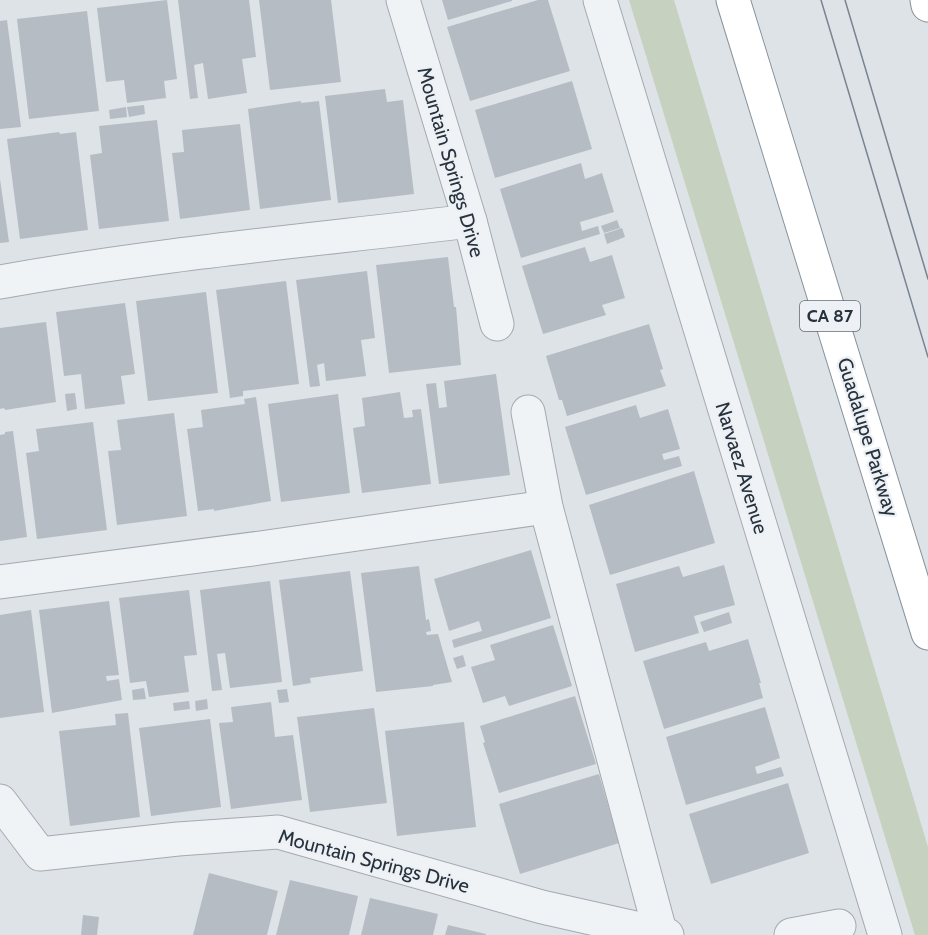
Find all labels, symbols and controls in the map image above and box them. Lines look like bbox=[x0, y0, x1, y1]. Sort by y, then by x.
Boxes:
street label: Mountain Springs Drive bbox=[412, 64, 490, 260]
road number: CA 87 bbox=[800, 301, 860, 331]
street label: Guadalupe Parkway bbox=[832, 355, 904, 519]
street label: Narvaez Avenue bbox=[711, 399, 773, 537]
street label: Mountain Springs Drive bbox=[276, 824, 472, 898]

